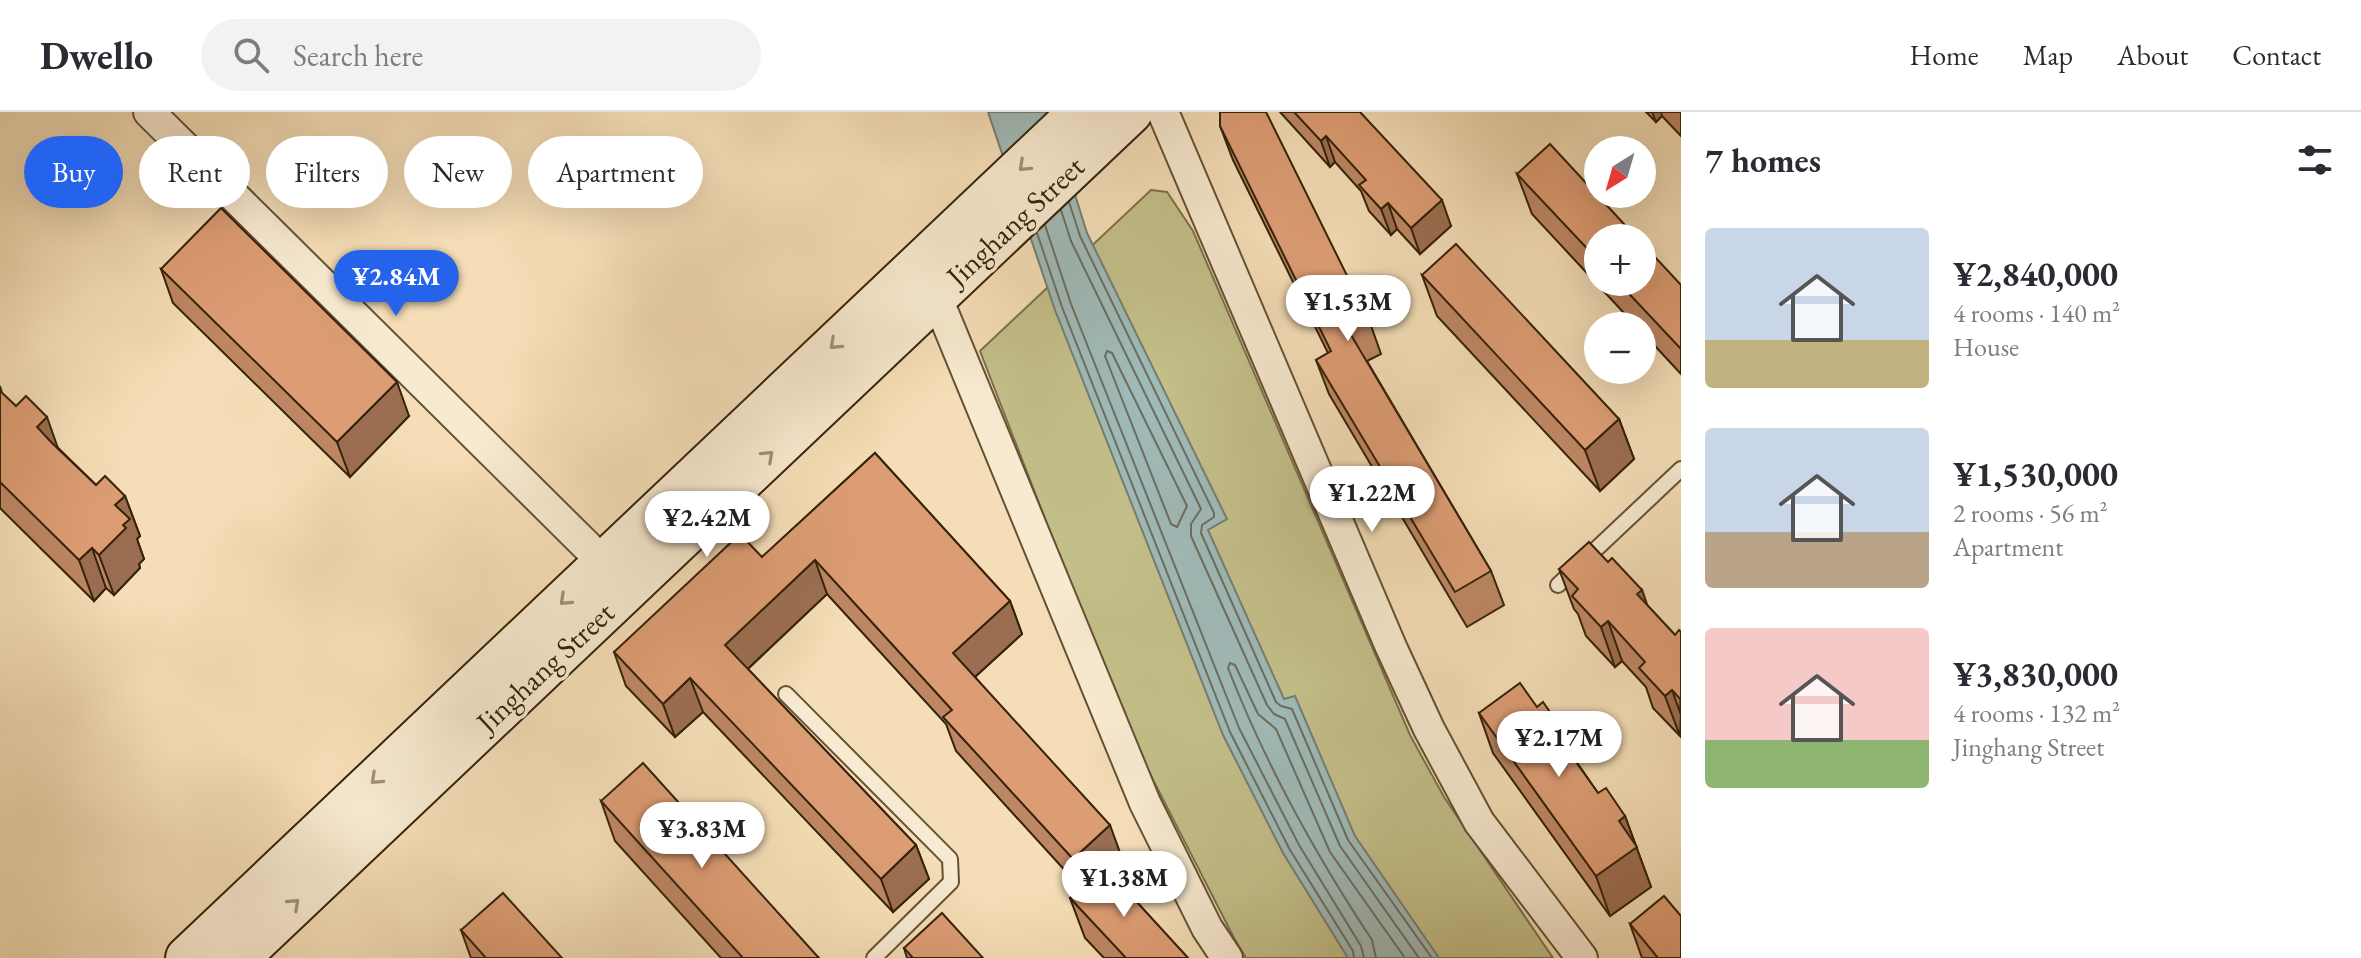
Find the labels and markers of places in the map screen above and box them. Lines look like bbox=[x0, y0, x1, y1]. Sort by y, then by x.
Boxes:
pin: ¥2.84M bbox=[331, 250, 461, 318]
pin: ¥1.53M bbox=[1283, 275, 1413, 343]
pin: ¥1.22M bbox=[1307, 466, 1437, 534]
pin: ¥2.42M bbox=[642, 491, 772, 559]
pin: ¥2.17M bbox=[1494, 711, 1624, 779]
pin: ¥3.83M bbox=[637, 802, 767, 870]
pin: ¥1.38M bbox=[1059, 851, 1189, 919]

